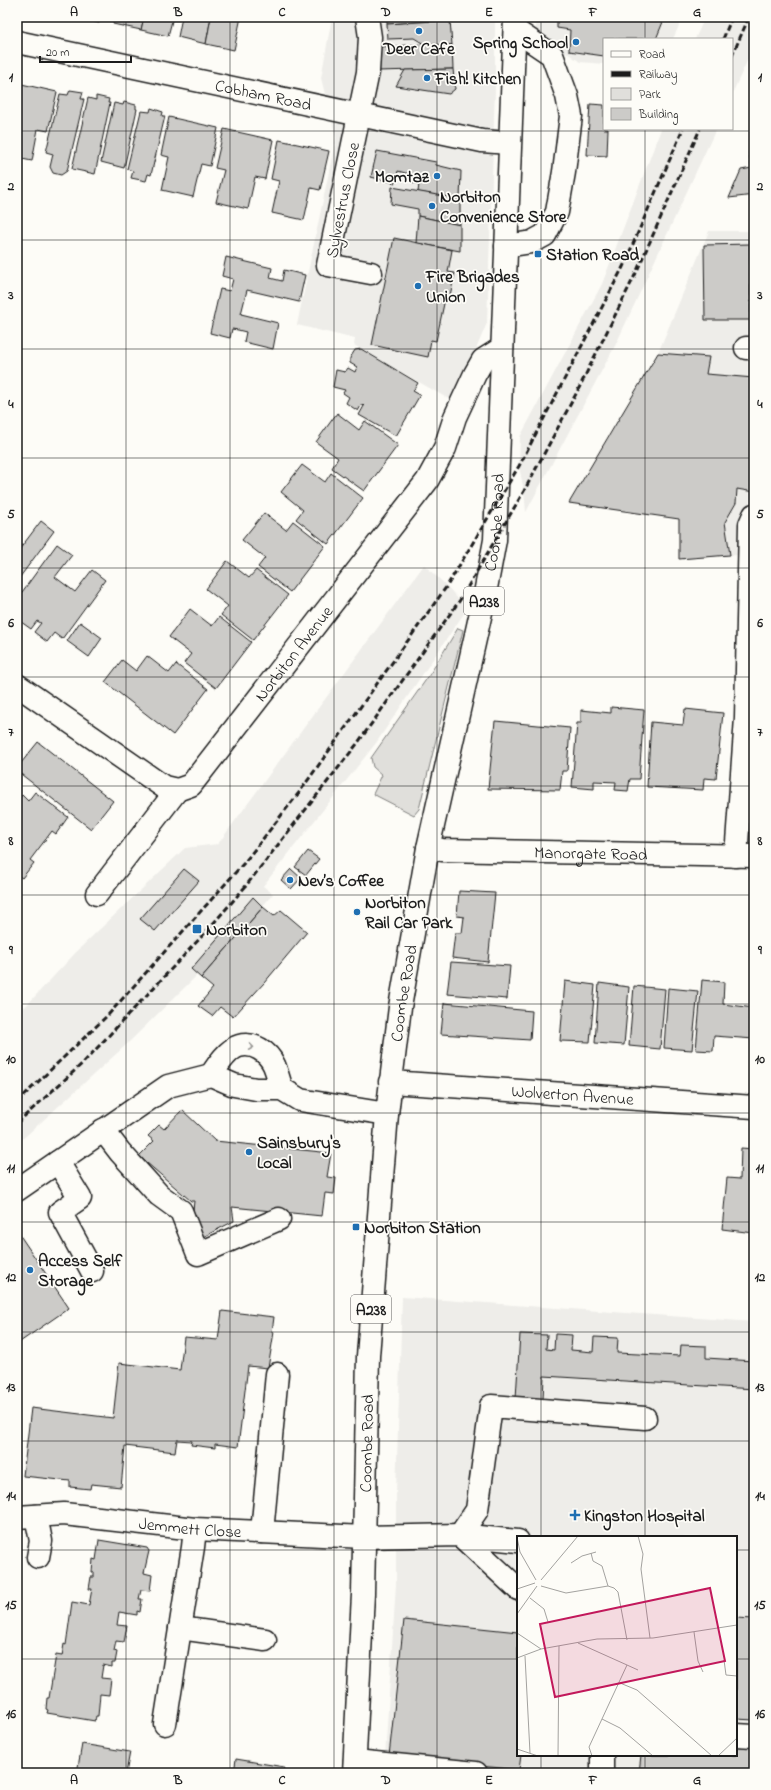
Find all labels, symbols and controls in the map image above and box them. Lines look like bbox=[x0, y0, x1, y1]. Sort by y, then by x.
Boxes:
text: A bbox=[70, 3, 78, 22]
text: B bbox=[173, 3, 183, 22]
text: C bbox=[278, 3, 286, 22]
text: D bbox=[380, 3, 391, 22]
text: E bbox=[485, 3, 493, 22]
text: F bbox=[588, 3, 598, 22]
text: G bbox=[693, 3, 701, 22]
marker: Deer Cafe bbox=[414, 26, 424, 36]
place label: Spring School bbox=[473, 31, 568, 58]
place label: Deer Cafe bbox=[382, 37, 456, 62]
marker: Spring School bbox=[571, 37, 581, 47]
scale bar bbox=[40, 38, 131, 64]
legend bbox=[603, 38, 733, 130]
text: 20 m bbox=[46, 44, 69, 62]
text: Road bbox=[639, 46, 665, 64]
text: Railway bbox=[639, 66, 678, 85]
place label: Fish! Kitchen bbox=[434, 67, 522, 92]
text: 1 bbox=[9, 68, 14, 87]
text: 1 bbox=[758, 68, 763, 87]
marker: Fish! Kitchen bbox=[422, 73, 432, 83]
street label: Cobham Road bbox=[213, 74, 314, 118]
text: Park bbox=[639, 86, 661, 104]
text: Building bbox=[638, 106, 678, 125]
street label: Sylvestrus Close bbox=[320, 140, 368, 260]
place label: Momtaz bbox=[375, 165, 430, 190]
marker: Momtaz bbox=[432, 171, 442, 181]
text: 2 bbox=[7, 177, 15, 196]
text: 2 bbox=[756, 177, 764, 196]
place label: Norbiton Convenience Store bbox=[440, 185, 568, 230]
marker: Norbiton Convenience Store bbox=[427, 201, 437, 211]
place label: Station Road bbox=[546, 243, 639, 268]
marker: Station Road bbox=[533, 249, 543, 259]
place label: Fire Brigades Union bbox=[425, 265, 520, 310]
marker: Fire Brigades Union bbox=[413, 281, 423, 291]
text: 3 bbox=[7, 286, 14, 305]
text: 3 bbox=[756, 286, 763, 305]
text: 4 bbox=[7, 395, 14, 414]
text: 4 bbox=[756, 395, 763, 414]
street label: Coombe Road bbox=[478, 473, 512, 574]
text: 5 bbox=[7, 505, 15, 524]
text: 5 bbox=[756, 505, 764, 524]
road number: A238 bbox=[464, 587, 504, 615]
street label: Norbiton Avenue bbox=[249, 600, 340, 707]
text: 6 bbox=[7, 614, 14, 633]
text: 6 bbox=[756, 614, 763, 633]
text: 7 bbox=[8, 723, 14, 742]
text: 7 bbox=[757, 723, 763, 742]
text: 8 bbox=[8, 832, 14, 851]
text: 8 bbox=[757, 832, 763, 851]
street label: Manorgate Road bbox=[534, 841, 648, 869]
place label: Nev’s Coffee bbox=[298, 869, 385, 894]
marker: Nev’s Coffee bbox=[285, 875, 295, 885]
place label: Norbiton Rail Car Park bbox=[365, 891, 453, 936]
marker: Norbiton Rail Car Park bbox=[352, 907, 362, 917]
place label: Norbiton bbox=[206, 918, 267, 943]
marker: Norbiton bbox=[191, 923, 203, 935]
text: 9 bbox=[8, 941, 14, 960]
text: 9 bbox=[757, 941, 763, 960]
street label: Coombe Road bbox=[385, 942, 425, 1043]
one-way arrow bbox=[248, 1042, 254, 1051]
text: 10 bbox=[6, 1050, 16, 1069]
text: 10 bbox=[755, 1050, 765, 1069]
street label: Wolverton Avenue bbox=[511, 1079, 635, 1113]
place label: Sainsbury's Local bbox=[257, 1131, 341, 1176]
marker: Sainsbury's Local bbox=[244, 1147, 254, 1157]
text: 11 bbox=[7, 1159, 16, 1178]
text: 11 bbox=[756, 1159, 765, 1178]
place label: Norbiton Station bbox=[364, 1216, 481, 1241]
marker: Norbiton Station bbox=[351, 1222, 361, 1232]
place label: Access Self Storage bbox=[38, 1249, 123, 1296]
marker: Access Self Storage bbox=[25, 1265, 35, 1275]
text: 12 bbox=[6, 1268, 17, 1287]
text: 12 bbox=[755, 1268, 766, 1287]
road number: A238 bbox=[351, 1295, 391, 1323]
text: 13 bbox=[6, 1378, 16, 1397]
text: 13 bbox=[755, 1378, 765, 1397]
street label: Coombe Road bbox=[354, 1394, 381, 1493]
text: 14 bbox=[6, 1487, 16, 1506]
text: 14 bbox=[755, 1487, 765, 1506]
place label: Kingston Hospital bbox=[584, 1504, 705, 1531]
marker: Kingston Hospital bbox=[569, 1509, 581, 1521]
street label: Jemmett Close bbox=[137, 1512, 242, 1545]
inset map bbox=[517, 1536, 737, 1756]
text: 15 bbox=[5, 1596, 17, 1615]
text: 15 bbox=[754, 1596, 766, 1615]
text: 16 bbox=[6, 1705, 16, 1724]
text: 16 bbox=[755, 1705, 765, 1724]
text: A bbox=[70, 1771, 78, 1790]
text: B bbox=[173, 1771, 183, 1790]
text: C bbox=[278, 1771, 286, 1790]
text: D bbox=[380, 1771, 391, 1790]
text: E bbox=[485, 1771, 493, 1790]
text: F bbox=[588, 1771, 598, 1790]
text: G bbox=[693, 1771, 701, 1790]

